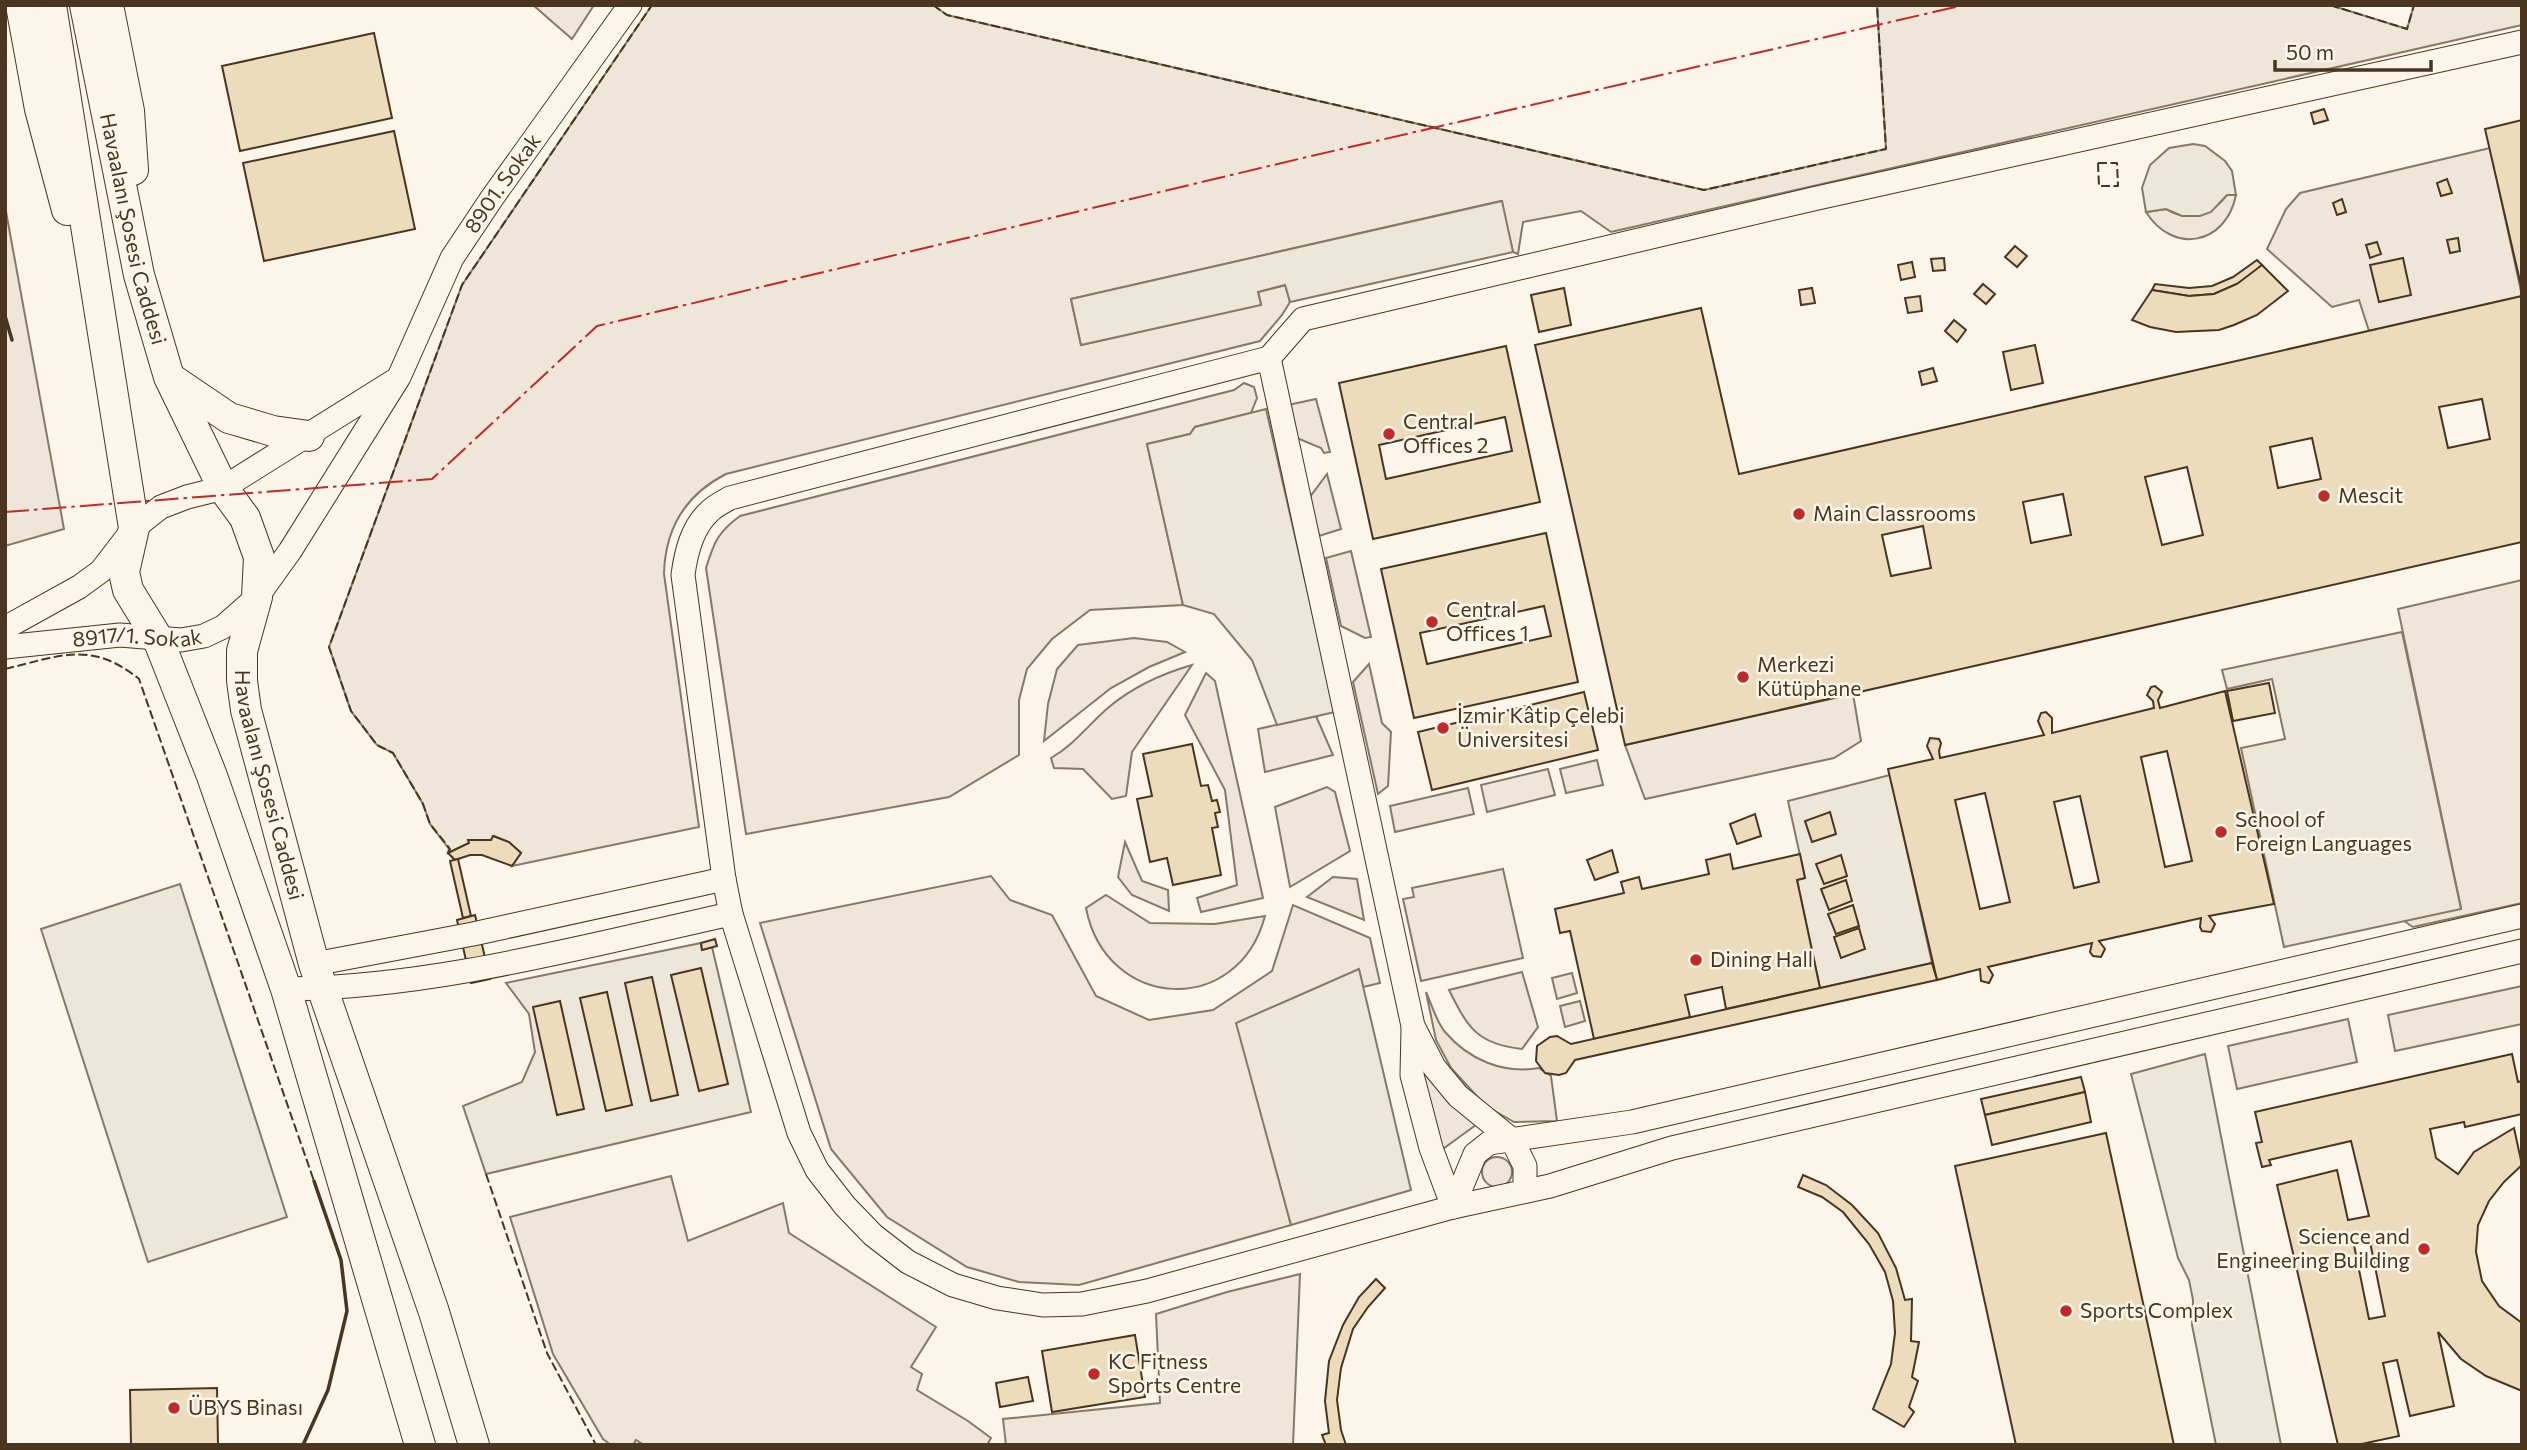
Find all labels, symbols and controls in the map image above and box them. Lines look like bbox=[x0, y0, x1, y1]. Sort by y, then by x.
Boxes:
scale bar bbox=[2275, 28, 2431, 72]
text: 50 m bbox=[2286, 39, 2334, 64]
street label: Havaalanı Şosesi Caddesi bbox=[96, 111, 173, 347]
street label: 8901. Sokak bbox=[458, 128, 545, 237]
place label: Central Offices 2 bbox=[1403, 408, 1488, 457]
marker: Central Offices 2 bbox=[1381, 426, 1397, 442]
place label: Mescit bbox=[2338, 482, 2403, 507]
marker: Mescit bbox=[2316, 488, 2332, 504]
place label: Main Classrooms bbox=[1813, 500, 1976, 525]
marker: Main Classrooms bbox=[1791, 506, 1807, 522]
place label: Central Offices 1 bbox=[1446, 596, 1529, 645]
marker: Central Offices 1 bbox=[1424, 614, 1440, 630]
street label: 8917/1. Sokak bbox=[71, 621, 204, 651]
place label: Merkezi Kütüphane bbox=[1757, 651, 1861, 700]
marker: Merkezi Kütüphane bbox=[1735, 669, 1751, 685]
street label: Havaalanı Şosesi Caddesi bbox=[231, 670, 310, 902]
place label: İzmir Kâtip Çelebi Üniversitesi bbox=[1457, 702, 1625, 751]
marker: İzmir Kâtip Çelebi Üniversitesi bbox=[1435, 720, 1451, 736]
place label: School of Foreign Languages bbox=[2235, 806, 2412, 855]
marker: School of Foreign Languages bbox=[2213, 824, 2229, 840]
place label: Dining Hall bbox=[1710, 946, 1813, 971]
marker: Dining Hall bbox=[1688, 952, 1704, 968]
place label: Science and Engineering Building bbox=[2216, 1223, 2410, 1272]
marker: Science and Engineering Building bbox=[2416, 1241, 2432, 1257]
place label: Sports Complex bbox=[2080, 1297, 2233, 1322]
marker: Sports Complex bbox=[2058, 1303, 2074, 1319]
place label: KC Fitness Sports Centre bbox=[1108, 1348, 1241, 1397]
marker: KC Fitness Sports Centre bbox=[1086, 1366, 1102, 1382]
place label: ÜBYS Binası bbox=[188, 1394, 303, 1419]
marker: ÜBYS Binası bbox=[166, 1400, 182, 1416]

